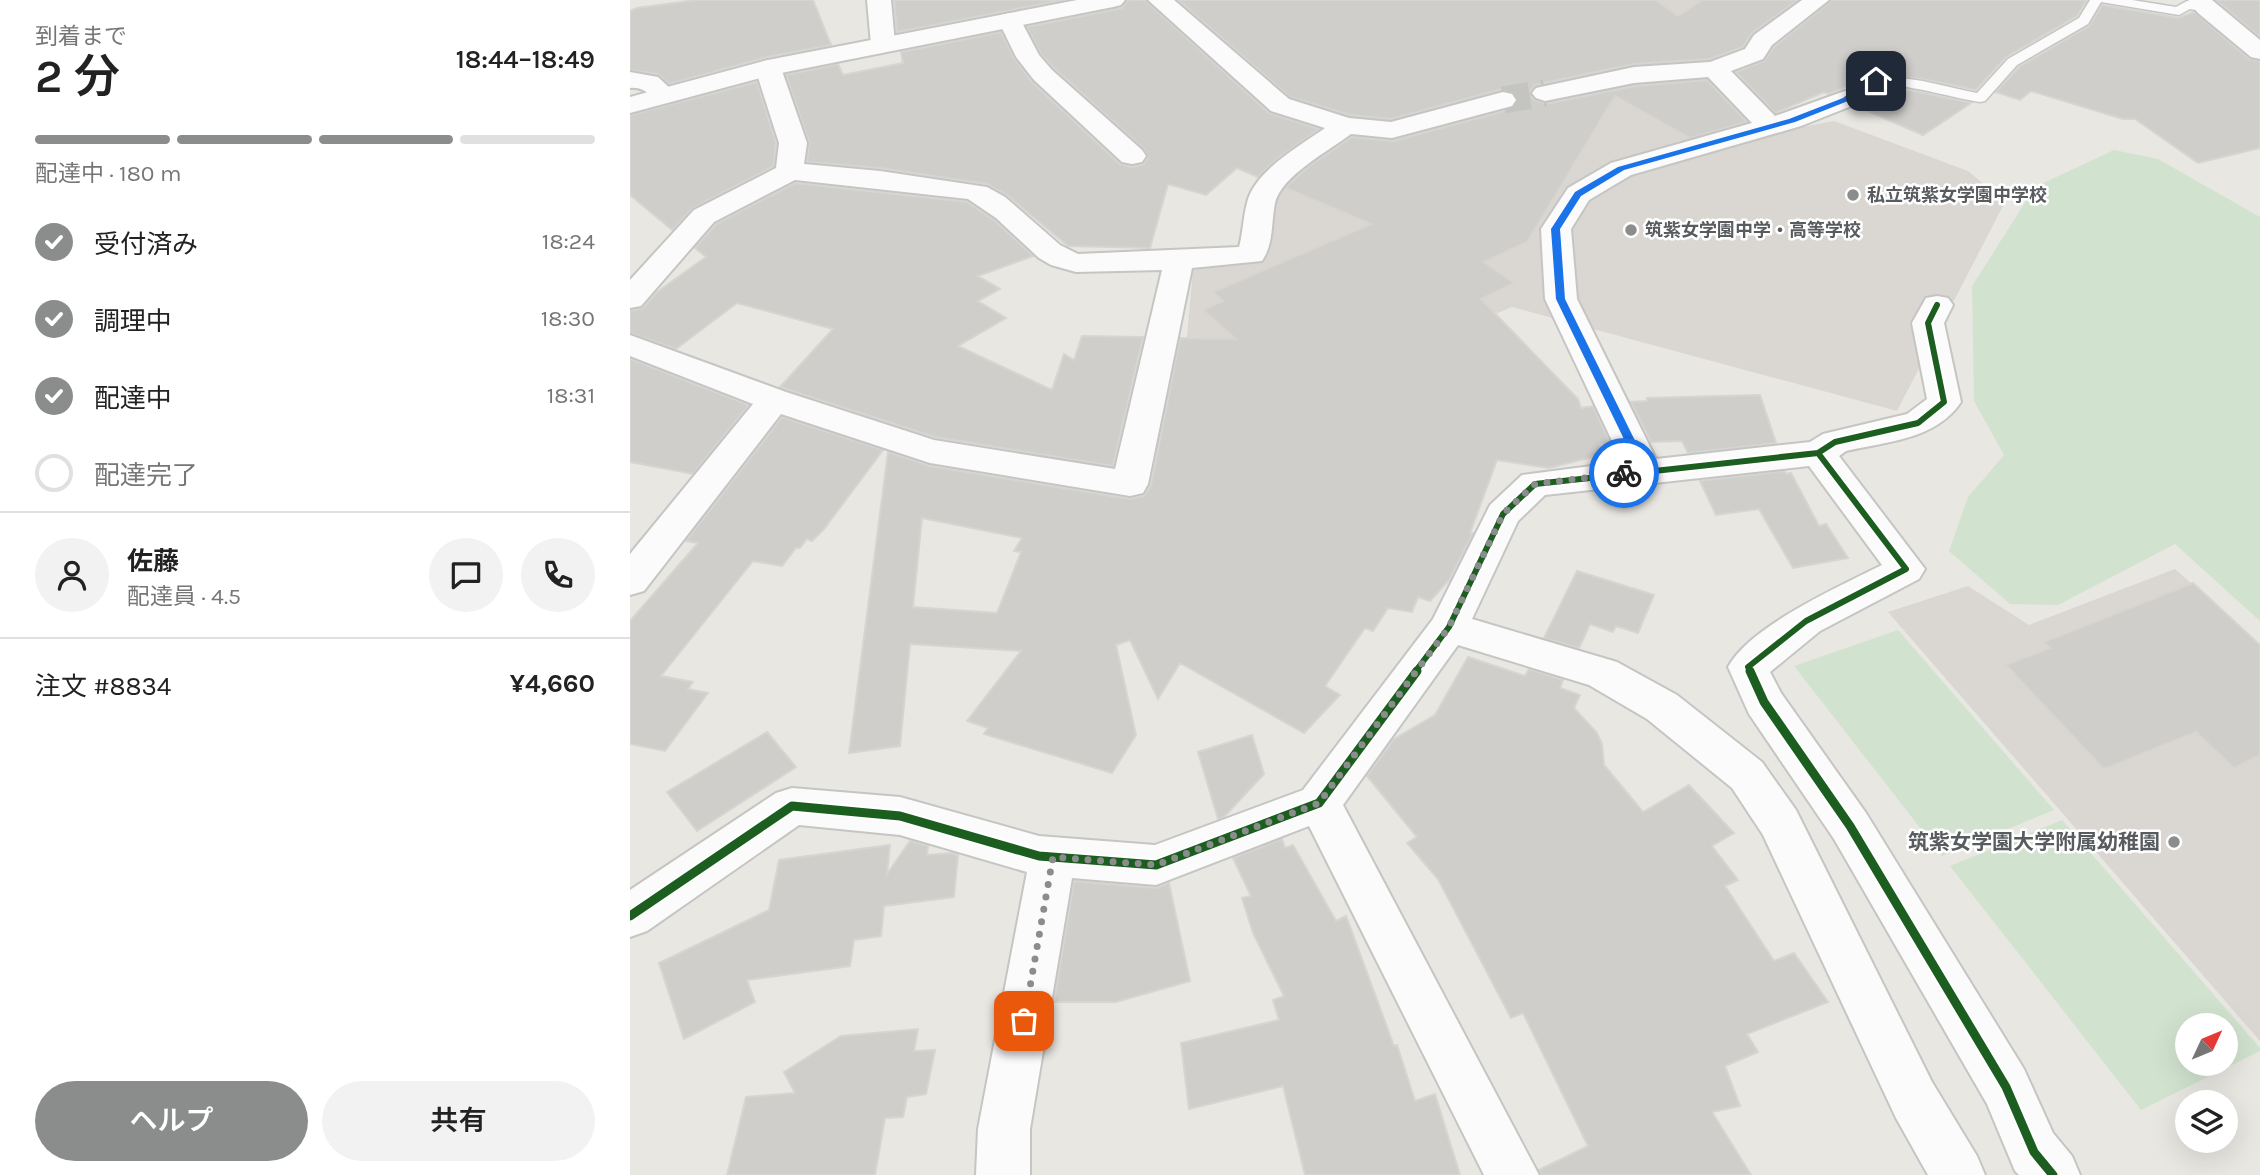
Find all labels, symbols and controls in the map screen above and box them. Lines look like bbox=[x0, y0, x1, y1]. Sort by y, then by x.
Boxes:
text: 到着まで bbox=[35, 23, 127, 50]
text: 18:44–18:49 bbox=[456, 44, 595, 75]
text: 2 分 bbox=[35, 50, 120, 104]
pin bbox=[1846, 51, 1906, 111]
icon: home bbox=[1857, 62, 1895, 100]
text: 配達中 · 180 m bbox=[35, 160, 181, 187]
place label: 私立筑紫女学園中学校 bbox=[1867, 184, 2047, 206]
marker: 私立筑紫女学園中学校 bbox=[1845, 187, 1861, 203]
place label: 筑紫女学園中学・高等学校 bbox=[1645, 219, 1861, 241]
marker: 筑紫女学園中学・高等学校 bbox=[1623, 222, 1639, 238]
icon: check bbox=[35, 223, 73, 261]
text: 18:24 bbox=[542, 228, 595, 255]
text: 受付済み bbox=[94, 229, 198, 260]
icon: check bbox=[35, 300, 73, 338]
text: 18:30 bbox=[541, 305, 595, 332]
text: 調理中 bbox=[94, 306, 172, 337]
icon: check bbox=[35, 377, 73, 415]
text: 18:31 bbox=[547, 382, 595, 409]
text: 配達中 bbox=[94, 383, 172, 414]
courier bbox=[1589, 438, 1659, 508]
icon: bike bbox=[1605, 454, 1643, 492]
text: 配達完了 bbox=[94, 460, 198, 491]
button: person bbox=[35, 538, 109, 612]
button: chat bbox=[429, 538, 503, 612]
button: phone bbox=[521, 538, 595, 612]
text: 佐藤 bbox=[127, 546, 179, 577]
text: 配達員 · 4.5 bbox=[127, 583, 241, 610]
text: ¥4,660 bbox=[510, 668, 595, 699]
text: 注文 #8834 bbox=[35, 671, 171, 702]
place label: 筑紫女学園大学附属幼稚園 bbox=[1908, 830, 2160, 854]
marker: 筑紫女学園大学附属幼稚園 bbox=[2166, 834, 2182, 850]
pin bbox=[994, 991, 1054, 1051]
icon: bag bbox=[1005, 1002, 1043, 1040]
north arrow bbox=[2175, 1013, 2238, 1076]
map controls bbox=[2175, 1013, 2238, 1153]
button: ヘルプ bbox=[35, 1081, 308, 1161]
button: 共有 bbox=[322, 1081, 595, 1161]
button: layers bbox=[2175, 1090, 2238, 1153]

